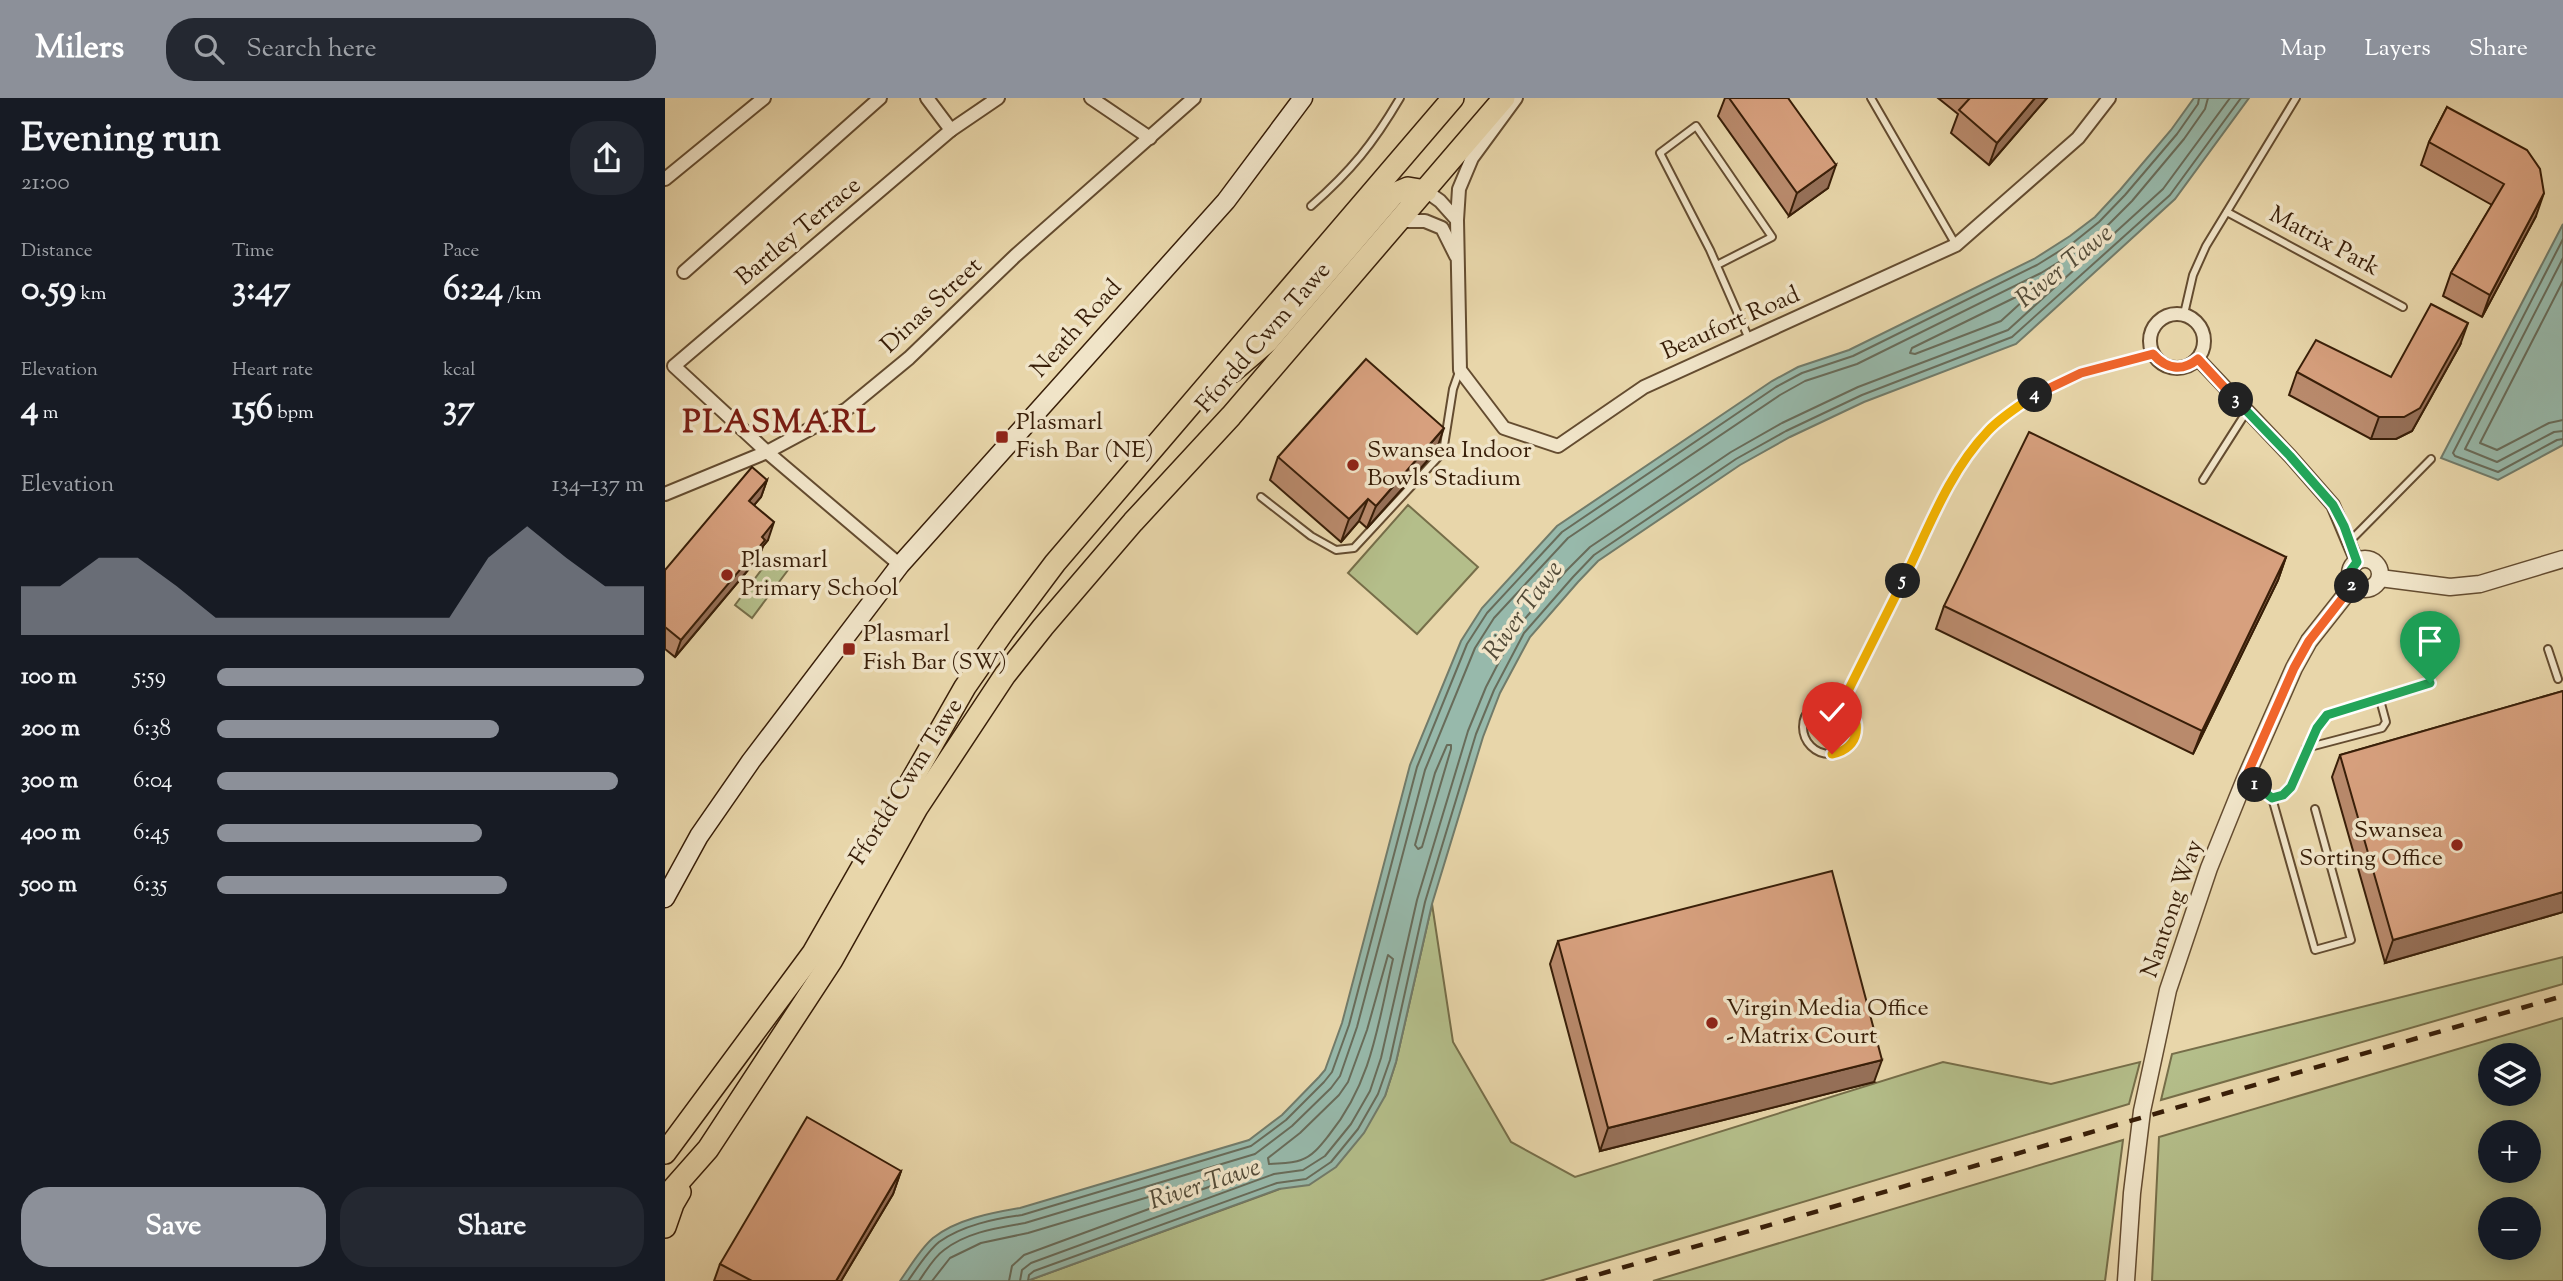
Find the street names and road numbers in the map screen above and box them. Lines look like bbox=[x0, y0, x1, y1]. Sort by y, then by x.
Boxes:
street label: Bartley Terrace bbox=[729, 169, 869, 295]
street label: Matrix Park bbox=[2263, 199, 2385, 285]
street label: Dinas Street bbox=[874, 250, 990, 362]
street label: Ffordd Cwm Tawe bbox=[1189, 255, 1339, 421]
street label: Neath Road bbox=[1023, 272, 1131, 386]
street label: Beaufort Road bbox=[1656, 278, 1806, 370]
street label: Ffordd Cwm Tawe bbox=[842, 692, 972, 872]
street label: Nantong Way bbox=[2133, 835, 2213, 983]

